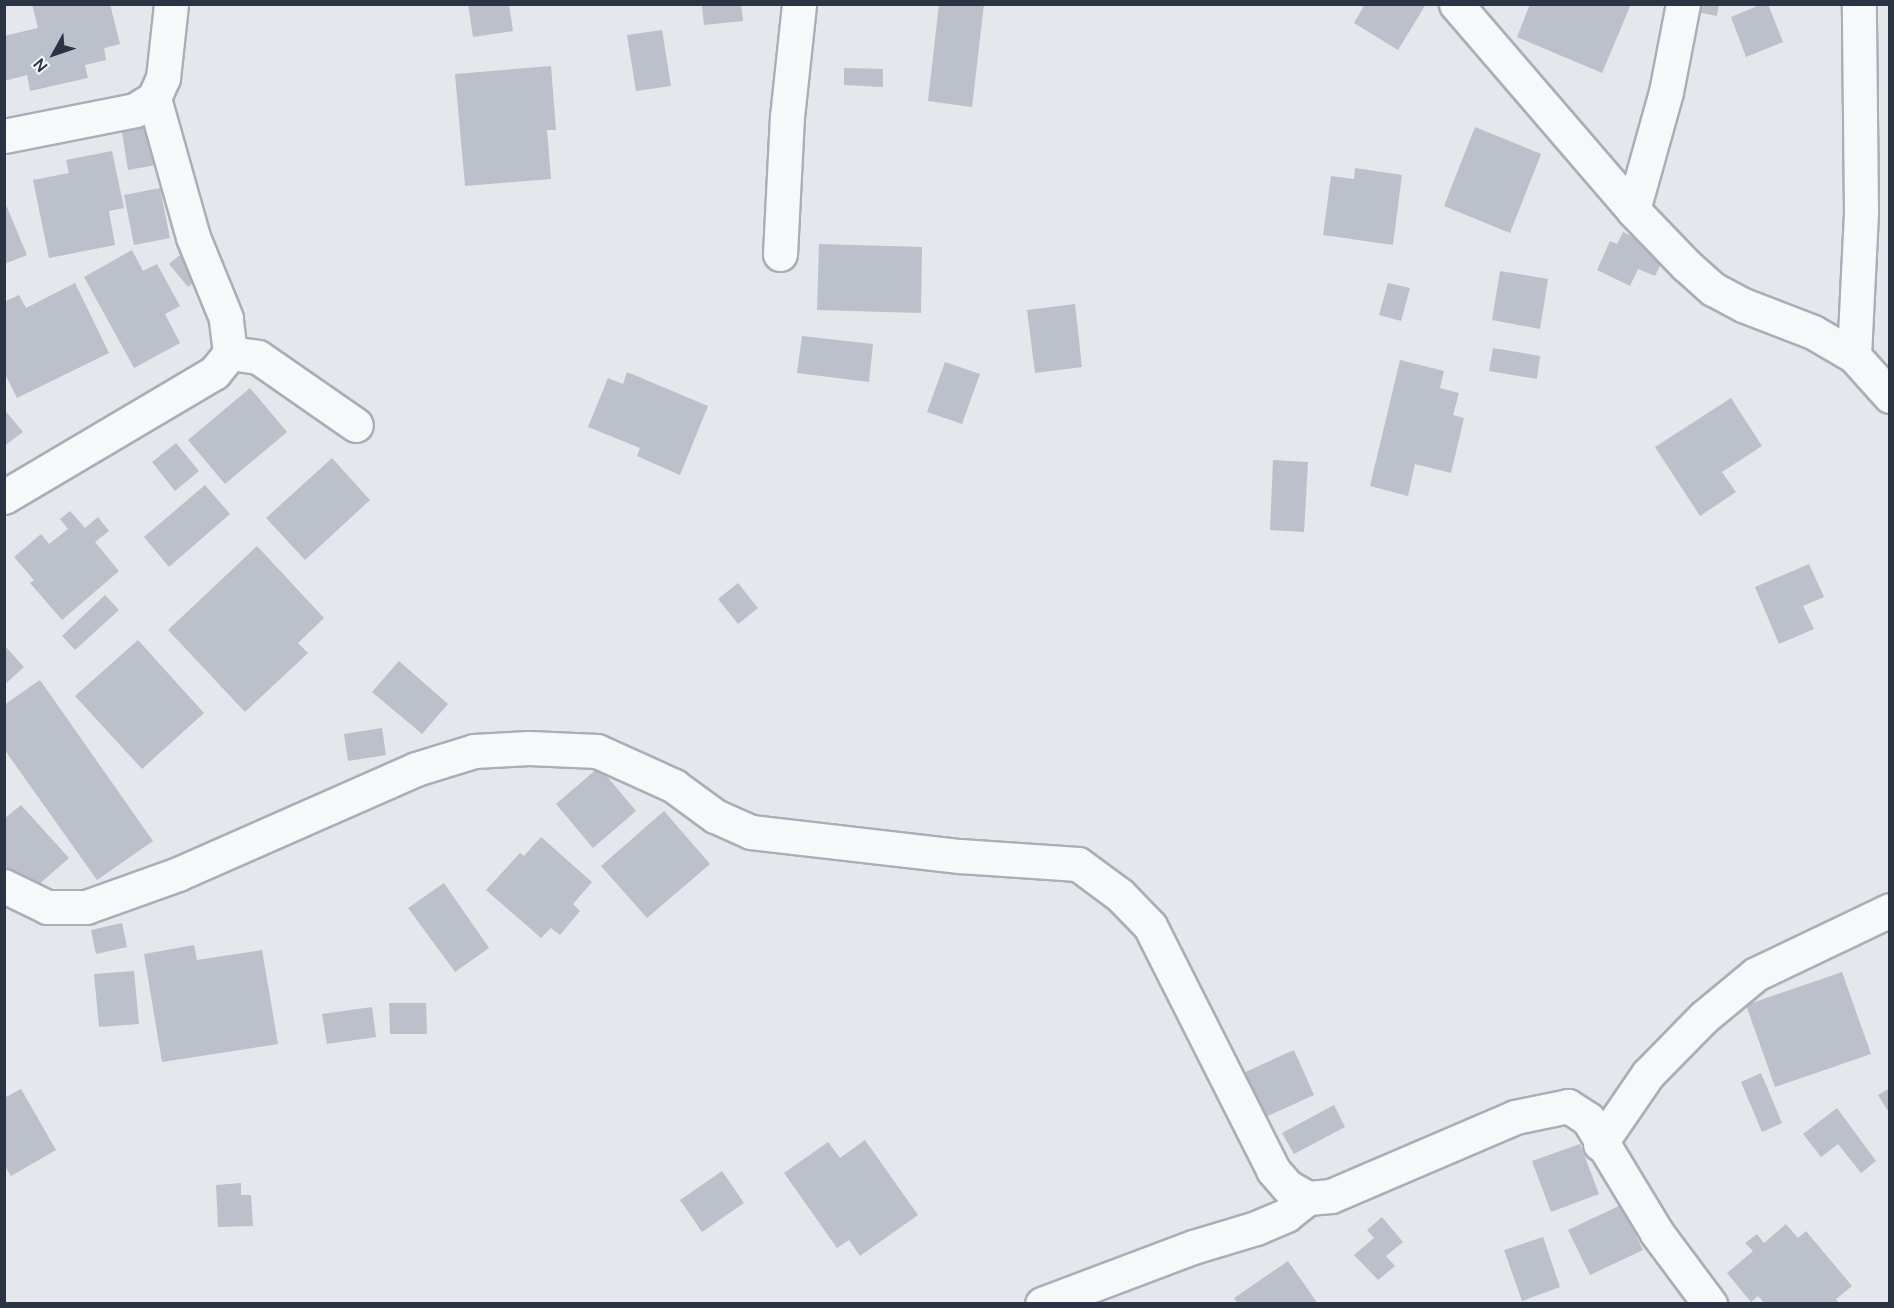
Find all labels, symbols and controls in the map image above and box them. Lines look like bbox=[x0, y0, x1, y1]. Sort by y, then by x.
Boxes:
north arrow bbox=[24, 24, 84, 84]
text: N bbox=[28, 54, 52, 77]

